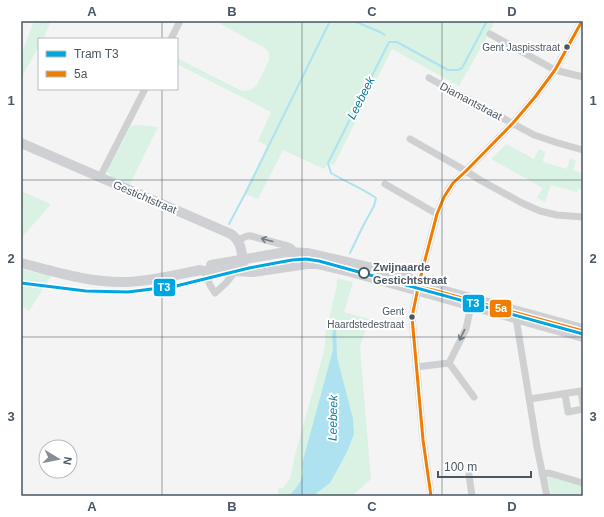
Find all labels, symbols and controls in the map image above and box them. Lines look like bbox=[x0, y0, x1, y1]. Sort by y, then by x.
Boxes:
text: A bbox=[87, 4, 97, 19]
text: B bbox=[227, 4, 237, 19]
text: C bbox=[367, 4, 377, 19]
text: D bbox=[507, 4, 517, 19]
legend bbox=[38, 38, 178, 90]
place label: Gent Jaspisstraat bbox=[482, 42, 560, 53]
marker: Gent Jaspisstraat bbox=[562, 42, 572, 52]
text: Tram T3 bbox=[74, 47, 119, 61]
text: 5a bbox=[74, 67, 88, 81]
water label: Leebeek bbox=[344, 73, 378, 122]
street label: Diamantstraat bbox=[438, 80, 504, 122]
text: 1 bbox=[7, 93, 15, 108]
text: 1 bbox=[589, 93, 597, 108]
street label: Gestichtstraat bbox=[111, 178, 179, 216]
one-way arrow bbox=[261, 236, 274, 244]
text: 2 bbox=[7, 251, 15, 266]
text: 2 bbox=[589, 251, 597, 266]
place label: Zwijnaarde Gestichtstraat bbox=[373, 261, 447, 286]
marker: Zwijnaarde Gestichtstraat bbox=[358, 267, 370, 279]
line badge: T3 bbox=[153, 278, 176, 297]
text: T3 bbox=[158, 281, 170, 293]
line badge: T3 bbox=[462, 294, 485, 313]
text: T3 bbox=[467, 297, 479, 309]
line badge: 5a bbox=[489, 299, 512, 318]
text: 5a bbox=[495, 302, 508, 314]
place label: Gent Haardstedestraat bbox=[327, 306, 404, 330]
marker: Gent Haardstedestraat bbox=[407, 312, 417, 322]
one-way arrow bbox=[458, 329, 465, 341]
water label: Leebeek bbox=[326, 394, 340, 441]
text: 3 bbox=[7, 409, 15, 424]
text: 3 bbox=[589, 409, 597, 424]
north arrow bbox=[38, 439, 78, 479]
scale bar bbox=[438, 453, 531, 479]
text: N bbox=[61, 456, 74, 466]
text: 100 m bbox=[444, 460, 477, 474]
text: A bbox=[87, 499, 97, 514]
text: B bbox=[227, 499, 237, 514]
text: C bbox=[367, 499, 377, 514]
text: D bbox=[507, 499, 517, 514]

